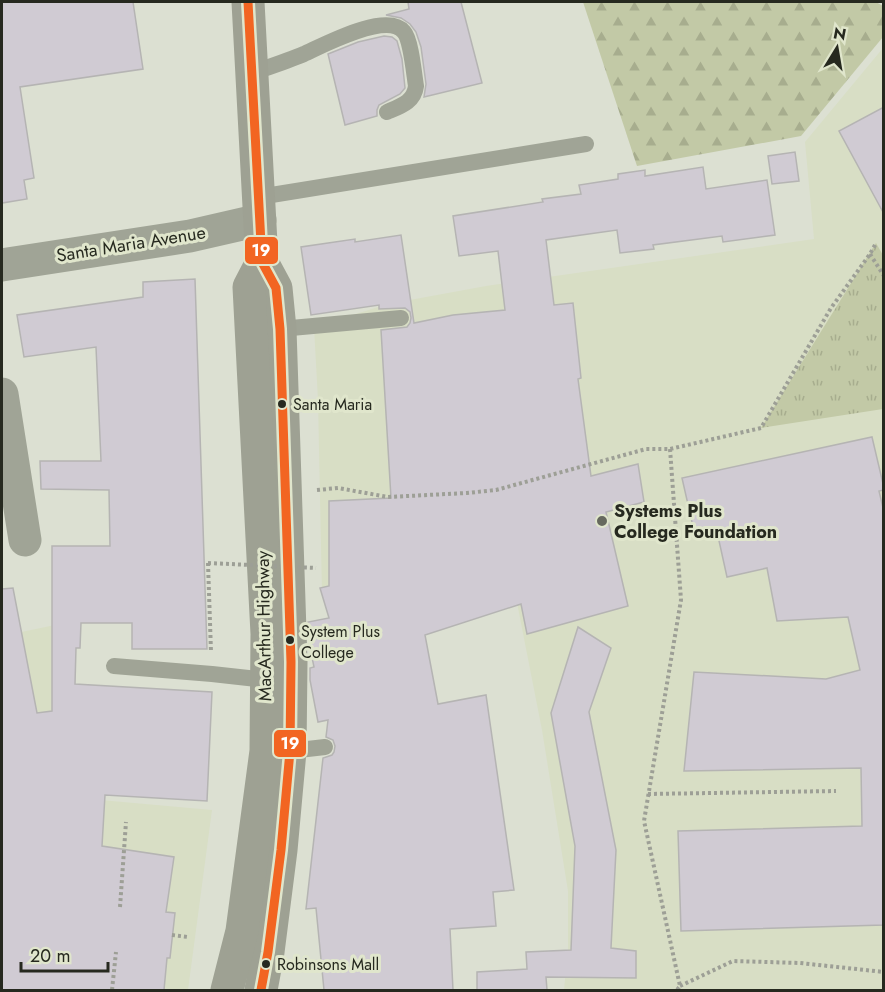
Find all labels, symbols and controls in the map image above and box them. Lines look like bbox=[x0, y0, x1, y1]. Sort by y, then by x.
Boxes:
north arrow bbox=[807, 18, 867, 78]
text: N bbox=[831, 21, 848, 46]
street label: Santa Maria Avenue bbox=[55, 219, 207, 269]
line badge: 19 bbox=[244, 236, 279, 265]
text: 19 bbox=[252, 239, 270, 262]
place label: Santa Maria bbox=[293, 393, 372, 416]
marker: Santa Maria bbox=[276, 398, 288, 410]
place label: Systems Plus College Foundation bbox=[614, 498, 777, 545]
marker: Systems Plus College Foundation bbox=[595, 514, 609, 528]
street label: MacArthur Highway bbox=[250, 550, 278, 702]
place label: System Plus College bbox=[301, 620, 380, 664]
marker: System Plus College bbox=[284, 634, 296, 646]
line badge: 19 bbox=[273, 729, 307, 758]
text: 19 bbox=[281, 732, 299, 755]
scale bar bbox=[21, 935, 108, 973]
text: 20 m bbox=[30, 943, 70, 969]
place label: Robinsons Mall bbox=[277, 953, 379, 976]
marker: Robinsons Mall bbox=[260, 958, 272, 970]

